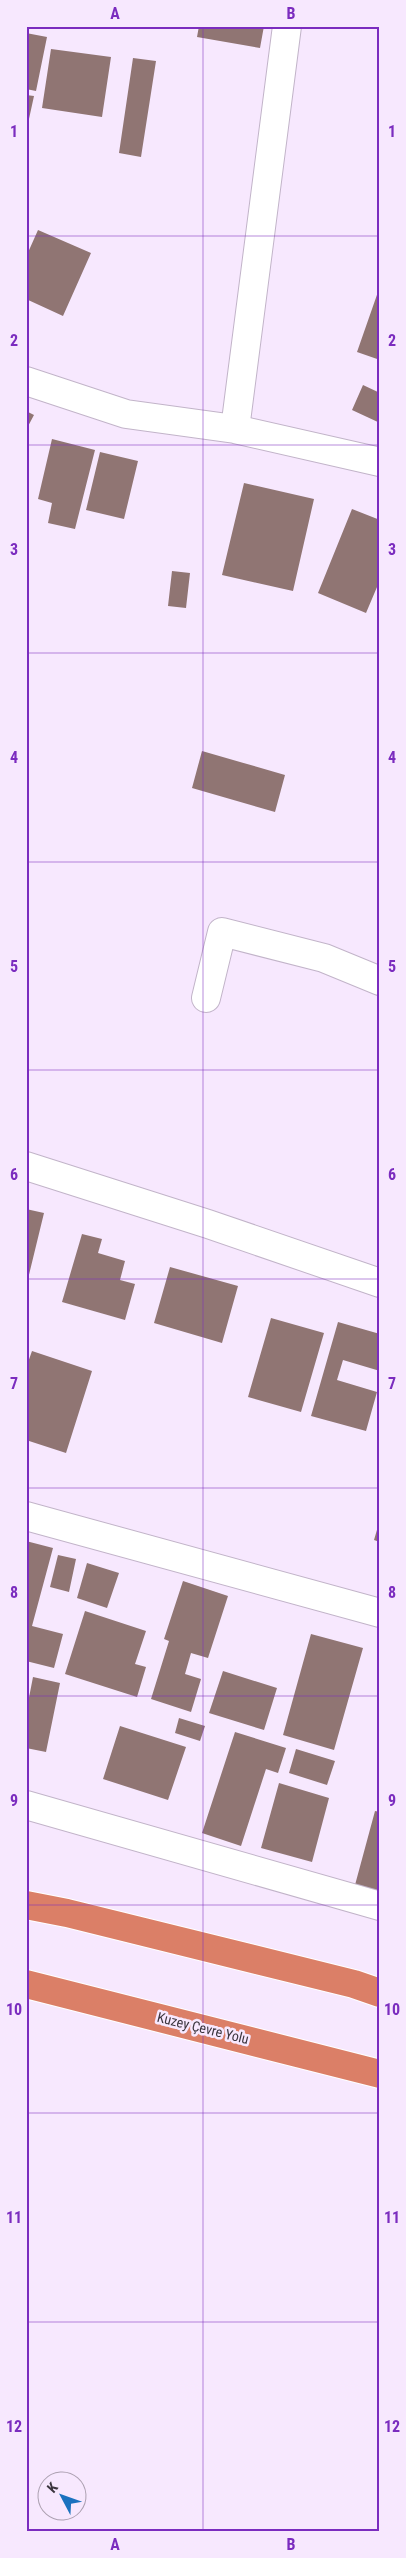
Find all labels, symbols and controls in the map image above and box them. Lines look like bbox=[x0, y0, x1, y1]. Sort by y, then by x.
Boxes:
text: A bbox=[110, 4, 120, 23]
text: B bbox=[287, 4, 296, 23]
text: 1 bbox=[10, 122, 18, 141]
text: 1 bbox=[388, 122, 396, 141]
text: 2 bbox=[10, 331, 18, 350]
text: 2 bbox=[388, 331, 396, 350]
text: 3 bbox=[10, 540, 18, 559]
text: 3 bbox=[388, 540, 396, 559]
text: 4 bbox=[10, 748, 18, 767]
text: 4 bbox=[388, 748, 396, 767]
text: 5 bbox=[10, 957, 18, 976]
text: 5 bbox=[388, 957, 396, 976]
text: 6 bbox=[10, 1165, 18, 1184]
text: 6 bbox=[388, 1165, 396, 1184]
text: 7 bbox=[10, 1374, 18, 1393]
text: 7 bbox=[388, 1374, 396, 1393]
text: 8 bbox=[10, 1583, 18, 1602]
text: 8 bbox=[388, 1583, 396, 1602]
text: 9 bbox=[10, 1791, 18, 1810]
text: 9 bbox=[388, 1791, 396, 1810]
text: 10 bbox=[6, 2000, 22, 2019]
text: 10 bbox=[384, 2000, 400, 2019]
street label: Kuzey Çevre Yolu bbox=[155, 2009, 251, 2047]
text: 11 bbox=[6, 2208, 22, 2227]
text: 11 bbox=[384, 2208, 400, 2227]
text: 12 bbox=[6, 2417, 22, 2436]
text: 12 bbox=[384, 2417, 400, 2436]
north arrow bbox=[38, 2470, 88, 2520]
text: K bbox=[44, 2479, 61, 2496]
text: A bbox=[110, 2535, 120, 2554]
text: B bbox=[287, 2535, 296, 2554]

